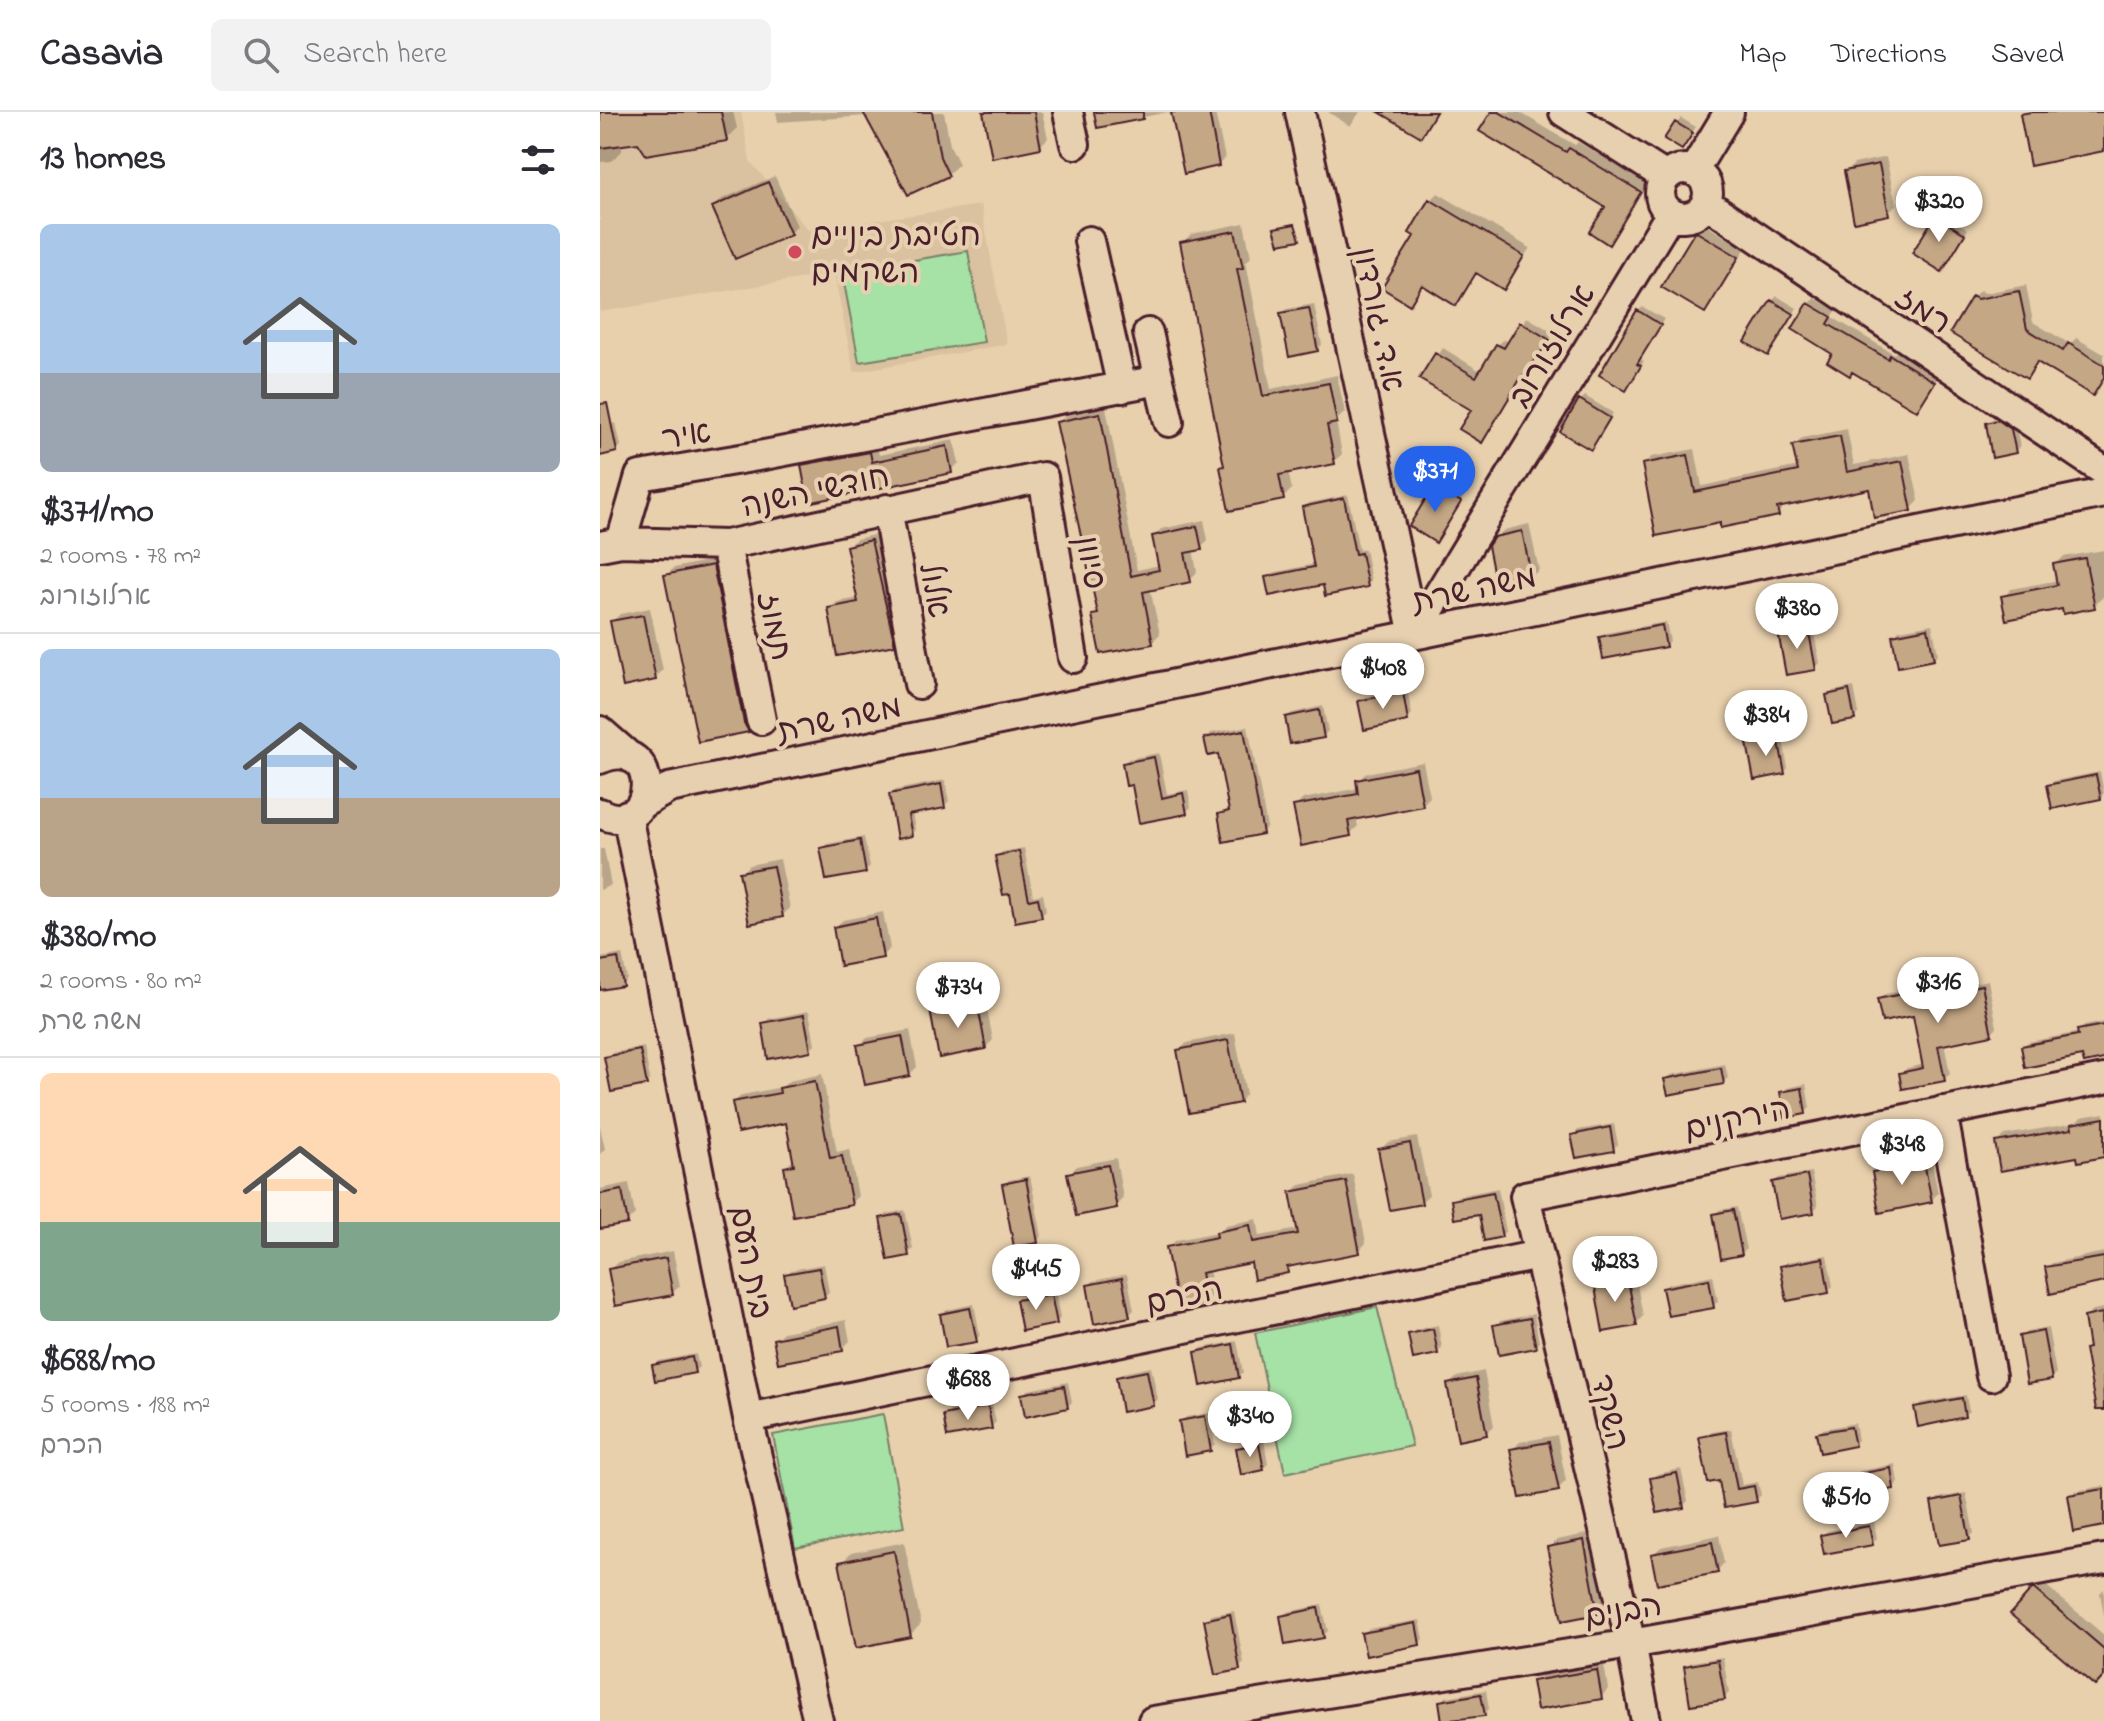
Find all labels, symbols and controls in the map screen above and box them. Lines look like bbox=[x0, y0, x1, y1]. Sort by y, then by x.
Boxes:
search box bbox=[211, 19, 771, 91]
text: Casavia bbox=[40, 27, 163, 83]
icon: search bbox=[239, 33, 283, 77]
text: Search here bbox=[303, 33, 447, 77]
text: Map bbox=[1739, 35, 1787, 76]
text: Directions bbox=[1831, 35, 1947, 76]
text: Saved bbox=[1991, 35, 2064, 76]
text: 13 homes bbox=[40, 135, 166, 185]
icon: filters bbox=[516, 138, 560, 182]
pin: $320 bbox=[1892, 176, 1986, 244]
text: $320 bbox=[1914, 183, 1964, 221]
place label: חטיבת ביניים השקמים bbox=[811, 214, 981, 298]
marker: חטיבת ביניים השקמים bbox=[786, 243, 804, 261]
street label: א.ד. גורדון bbox=[1338, 243, 1415, 396]
icon: home bbox=[228, 276, 372, 420]
street label: ארלוזורוב bbox=[1499, 276, 1609, 417]
street label: רמז bbox=[1884, 276, 1960, 348]
street label: איר bbox=[659, 410, 714, 465]
pin: $371 bbox=[1388, 446, 1482, 514]
text: $371 bbox=[1412, 453, 1458, 491]
street label: חודשי השנה bbox=[737, 455, 894, 532]
text: $371/mo bbox=[40, 488, 154, 538]
street label: סיוון bbox=[1061, 532, 1116, 593]
text: 2 rooms · 78 m² bbox=[40, 538, 201, 576]
street label: משה שרת bbox=[1406, 555, 1541, 628]
street label: אלול bbox=[904, 559, 961, 622]
text: ארלוזורוב bbox=[40, 579, 151, 617]
pin: $380 bbox=[1750, 583, 1844, 651]
street label: תמוז bbox=[743, 588, 802, 665]
text: $380 bbox=[1773, 590, 1821, 628]
pin: $408 bbox=[1336, 643, 1430, 711]
text: $408 bbox=[1359, 650, 1407, 688]
street label: משה שרת bbox=[771, 685, 906, 758]
pin: $384 bbox=[1719, 690, 1813, 758]
text: $384 bbox=[1743, 697, 1789, 735]
icon: home bbox=[228, 701, 372, 845]
text: $380/mo bbox=[40, 913, 157, 963]
pin: $316 bbox=[1891, 957, 1985, 1025]
pin: $734 bbox=[911, 962, 1005, 1030]
text: 2 rooms · 80 m² bbox=[40, 963, 202, 1001]
text: $316 bbox=[1915, 964, 1961, 1002]
text: $734 bbox=[934, 969, 982, 1007]
text: משה שרת bbox=[40, 1004, 142, 1042]
street label: הירקנים bbox=[1680, 1087, 1795, 1156]
pin: $348 bbox=[1855, 1119, 1949, 1187]
icon: home bbox=[228, 1125, 372, 1269]
text: $348 bbox=[1879, 1126, 1925, 1164]
street label: בית העם bbox=[715, 1202, 783, 1323]
pin: $283 bbox=[1568, 1236, 1662, 1304]
text: $283 bbox=[1590, 1243, 1640, 1281]
pin: $445 bbox=[989, 1244, 1083, 1312]
text: $445 bbox=[1010, 1251, 1062, 1289]
street label: הכרם bbox=[1142, 1267, 1228, 1330]
text: $688/mo bbox=[40, 1337, 156, 1387]
pin: $688 bbox=[921, 1354, 1015, 1422]
text: $688 bbox=[945, 1361, 991, 1399]
street label: השקד bbox=[1576, 1370, 1639, 1456]
text: 5 rooms · 188 m² bbox=[40, 1387, 211, 1425]
pin: $340 bbox=[1203, 1391, 1297, 1459]
text: $340 bbox=[1226, 1398, 1274, 1436]
text: הכרם bbox=[40, 1428, 103, 1466]
pin: $510 bbox=[1799, 1472, 1893, 1540]
text: $510 bbox=[1821, 1479, 1871, 1517]
street label: הבנים bbox=[1581, 1583, 1666, 1643]

